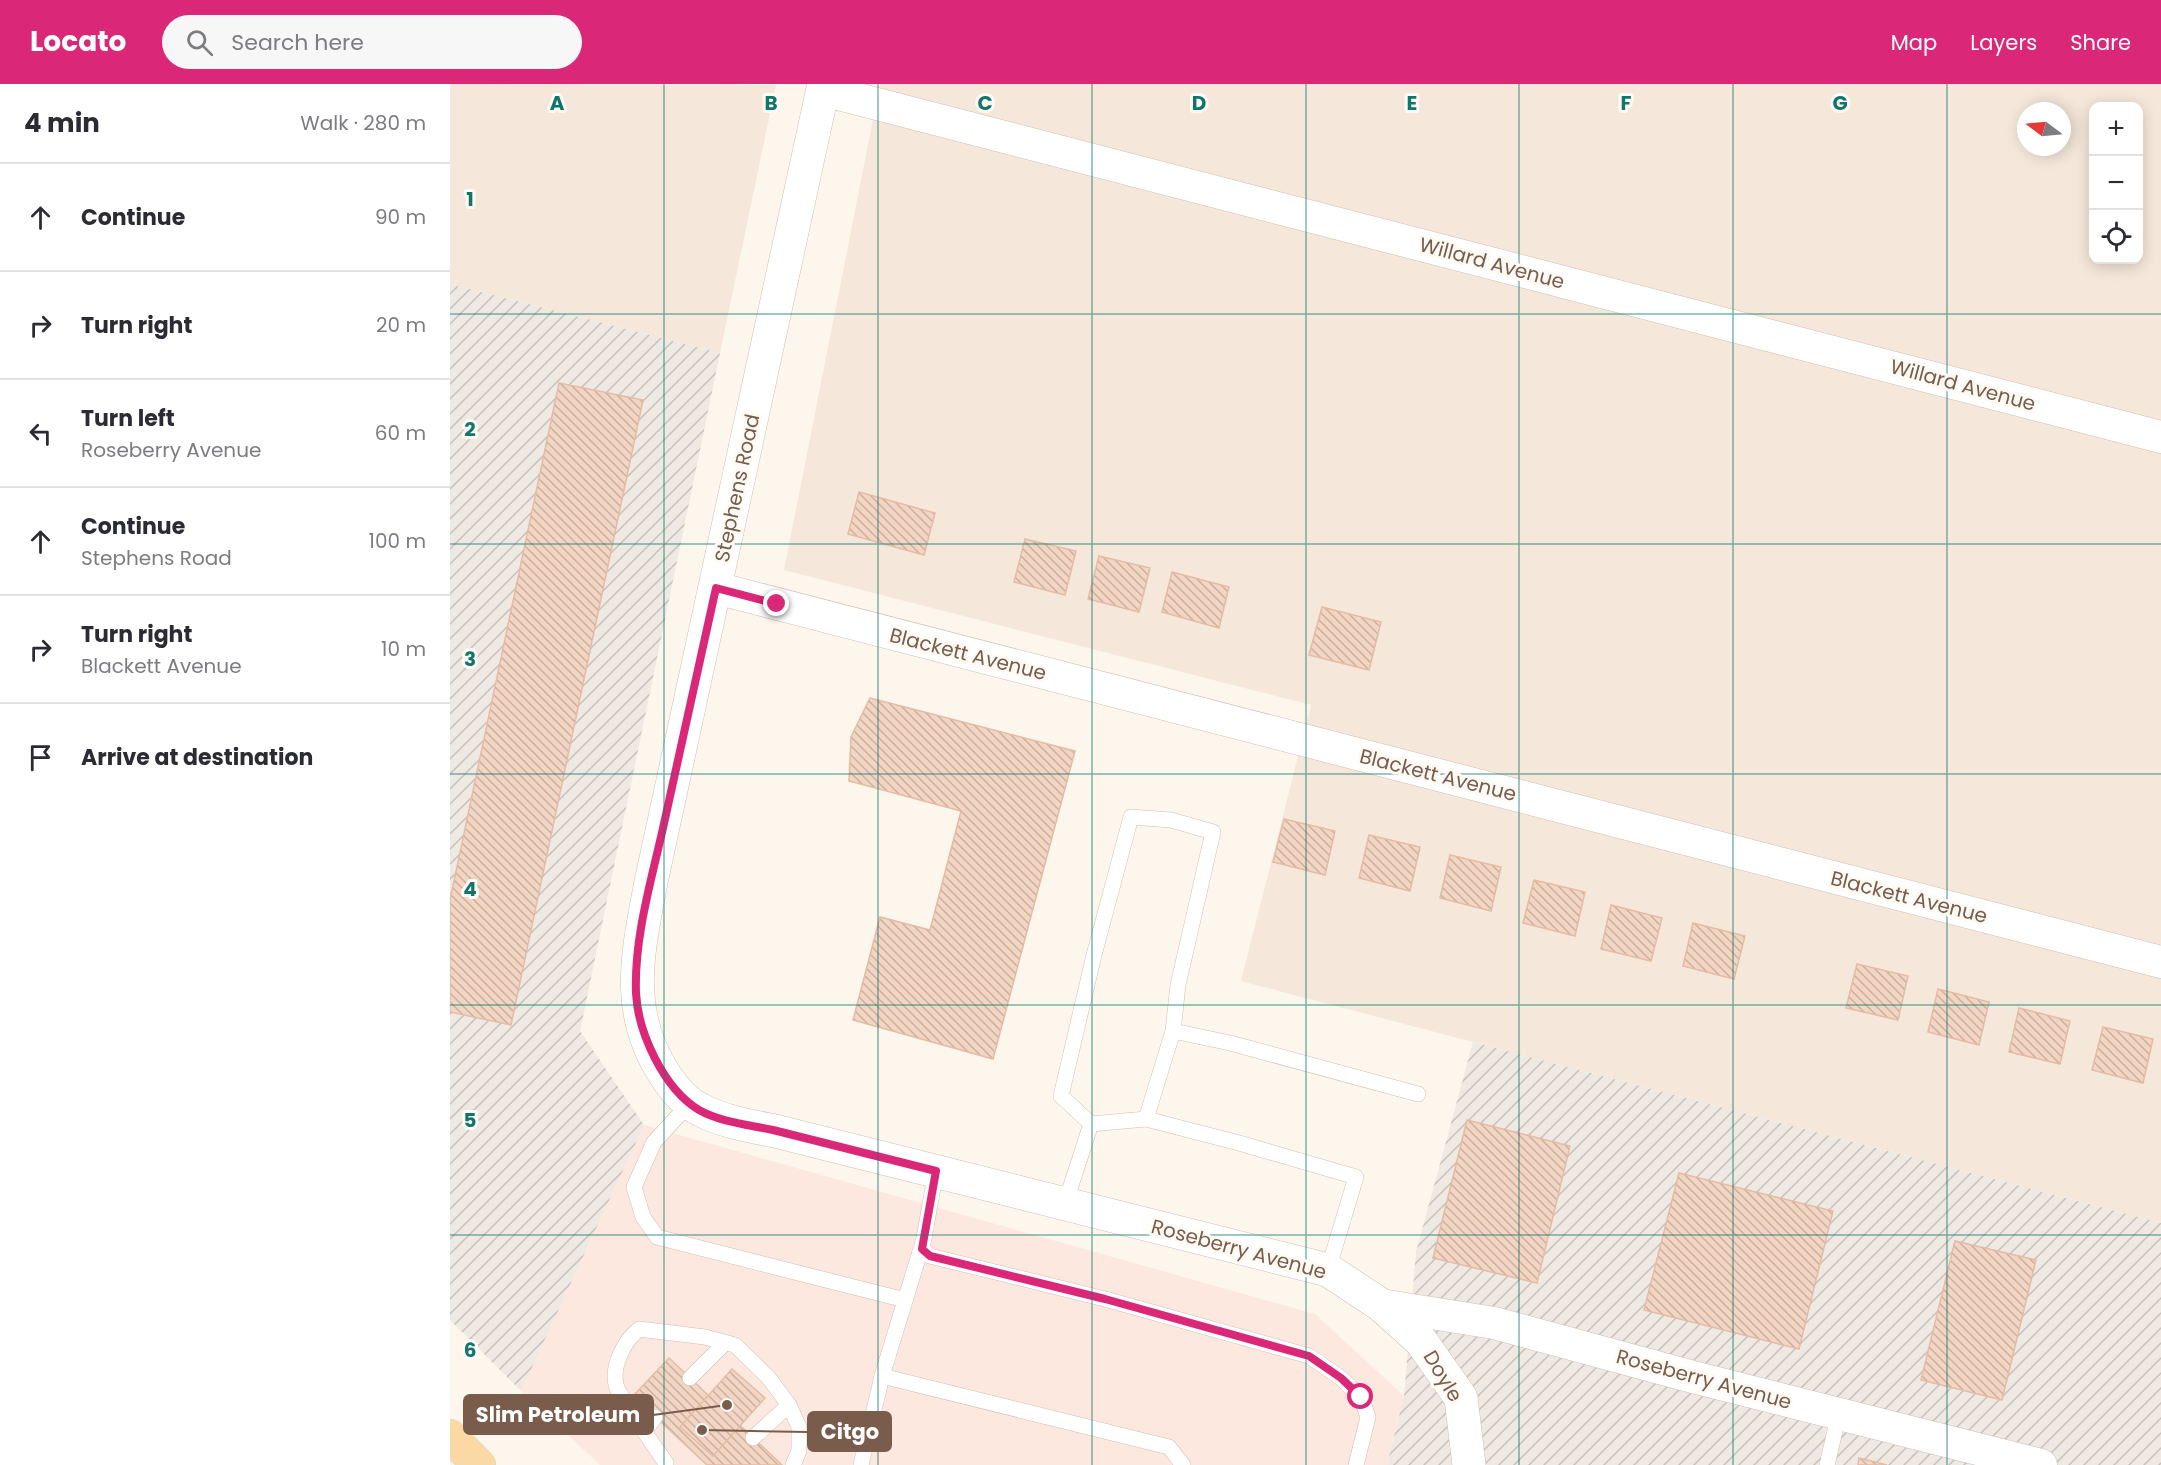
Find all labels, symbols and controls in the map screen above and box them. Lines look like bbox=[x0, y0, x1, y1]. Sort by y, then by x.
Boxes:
search box bbox=[162, 15, 582, 69]
text: Locato bbox=[30, 22, 126, 61]
icon: search bbox=[183, 26, 216, 59]
text: Search here bbox=[231, 27, 364, 58]
text: Map bbox=[1891, 28, 1937, 57]
text: Layers bbox=[1970, 28, 2037, 57]
text: Share bbox=[2070, 28, 2131, 57]
text: A bbox=[550, 89, 565, 117]
text: B bbox=[764, 89, 778, 117]
text: C bbox=[977, 89, 993, 117]
text: D bbox=[1192, 89, 1206, 117]
text: E bbox=[1407, 89, 1417, 117]
text: F bbox=[1621, 89, 1632, 117]
text: G bbox=[1832, 89, 1848, 117]
north arrow bbox=[2017, 102, 2071, 156]
map controls bbox=[2089, 102, 2143, 264]
button: + bbox=[2089, 102, 2143, 156]
text: 4 min bbox=[24, 105, 100, 141]
text: Walk · 280 m bbox=[300, 109, 426, 137]
button: − bbox=[2089, 156, 2143, 210]
text: 1 bbox=[466, 185, 474, 213]
icon: ahead bbox=[24, 201, 57, 234]
text: Continue bbox=[81, 202, 185, 233]
text: 90 m bbox=[375, 203, 426, 231]
button: locate bbox=[2089, 210, 2143, 264]
street label: Willard Avenue bbox=[1416, 230, 1568, 296]
icon: right bbox=[24, 309, 57, 342]
text: Turn right bbox=[81, 310, 192, 341]
text: 20 m bbox=[376, 311, 426, 339]
street label: Willard Avenue bbox=[1887, 352, 2039, 418]
text: Turn left bbox=[81, 403, 175, 434]
street label: Stephens Road bbox=[708, 411, 766, 565]
text: 2 bbox=[464, 415, 476, 443]
icon: left bbox=[24, 417, 57, 450]
text: 60 m bbox=[375, 419, 426, 447]
text: Roseberry Avenue bbox=[81, 436, 261, 464]
text: Continue bbox=[81, 511, 185, 542]
icon: ahead bbox=[24, 525, 57, 558]
text: 100 m bbox=[369, 527, 426, 555]
text: Stephens Road bbox=[81, 544, 232, 572]
route end bbox=[763, 590, 789, 616]
text: Turn right bbox=[81, 619, 192, 650]
street label: Blackett Avenue bbox=[887, 621, 1049, 687]
icon: right bbox=[24, 633, 57, 666]
text: 10 m bbox=[381, 635, 426, 663]
text: 3 bbox=[464, 645, 476, 673]
text: Blackett Avenue bbox=[81, 652, 242, 680]
icon: arrive bbox=[24, 741, 57, 774]
text: Arrive at destination bbox=[81, 742, 313, 773]
street label: Blackett Avenue bbox=[1357, 742, 1519, 808]
street label: Blackett Avenue bbox=[1828, 864, 1990, 930]
text: 4 bbox=[463, 875, 477, 903]
text: 5 bbox=[464, 1106, 477, 1134]
street label: Roseberry Avenue bbox=[1148, 1212, 1330, 1286]
text: 6 bbox=[464, 1336, 476, 1364]
street label: Roseberry Avenue bbox=[1613, 1342, 1795, 1416]
street label: Doyle bbox=[1417, 1345, 1469, 1407]
route start bbox=[1347, 1383, 1373, 1409]
callout: Slim Petroleum bbox=[464, 1395, 653, 1434]
text: Slim Petroleum bbox=[476, 1400, 640, 1429]
callout: Citgo bbox=[808, 1412, 891, 1451]
text: Citgo bbox=[821, 1417, 879, 1446]

